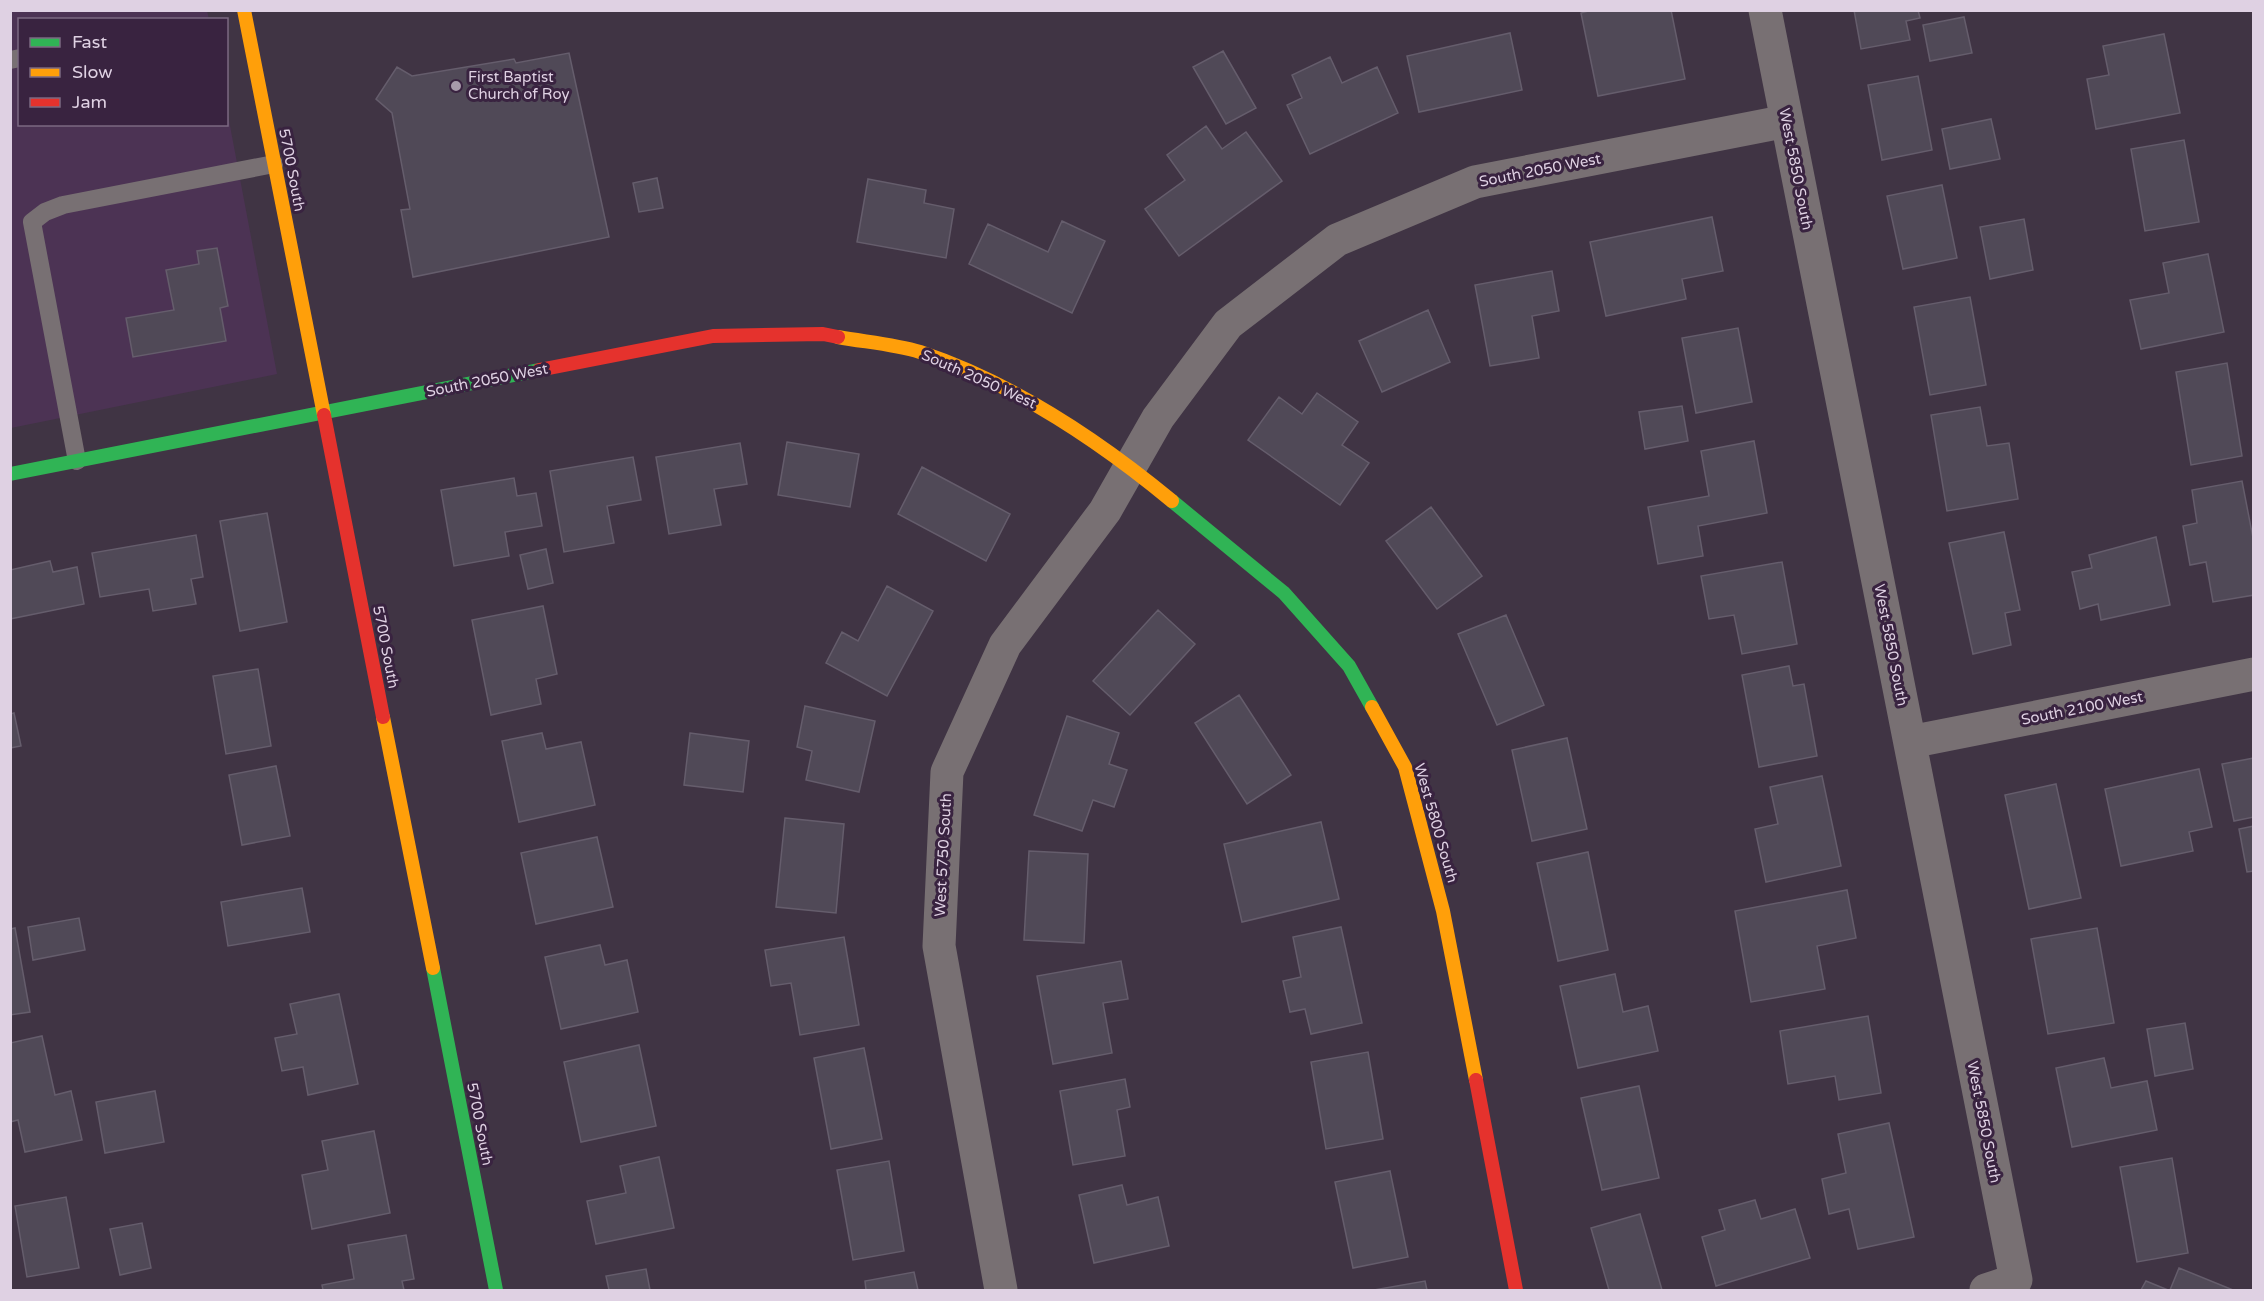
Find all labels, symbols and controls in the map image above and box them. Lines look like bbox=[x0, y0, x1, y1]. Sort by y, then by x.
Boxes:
legend bbox=[18, 18, 228, 126]
text: Fast bbox=[72, 31, 107, 53]
text: Slow bbox=[72, 61, 113, 83]
place label: First Baptist Church of Roy bbox=[468, 68, 570, 103]
marker: First Baptist Church of Roy bbox=[449, 79, 463, 93]
text: Jam bbox=[72, 91, 107, 113]
street label: West 5850 South bbox=[1775, 107, 1817, 231]
street label: 5700 South bbox=[275, 127, 309, 213]
street label: South 2050 West bbox=[1478, 149, 1603, 191]
street label: South 2050 West bbox=[919, 346, 1039, 412]
street label: South 2050 West bbox=[425, 359, 550, 401]
street label: West 5850 South bbox=[1870, 583, 1912, 707]
street label: 5700 South bbox=[369, 604, 403, 690]
street label: South 2100 West bbox=[2020, 687, 2145, 729]
street label: West 5800 South bbox=[1410, 761, 1462, 885]
street label: West 5750 South bbox=[931, 793, 955, 917]
street label: West 5850 South bbox=[1963, 1060, 2005, 1184]
street label: 5700 South bbox=[463, 1081, 497, 1167]

